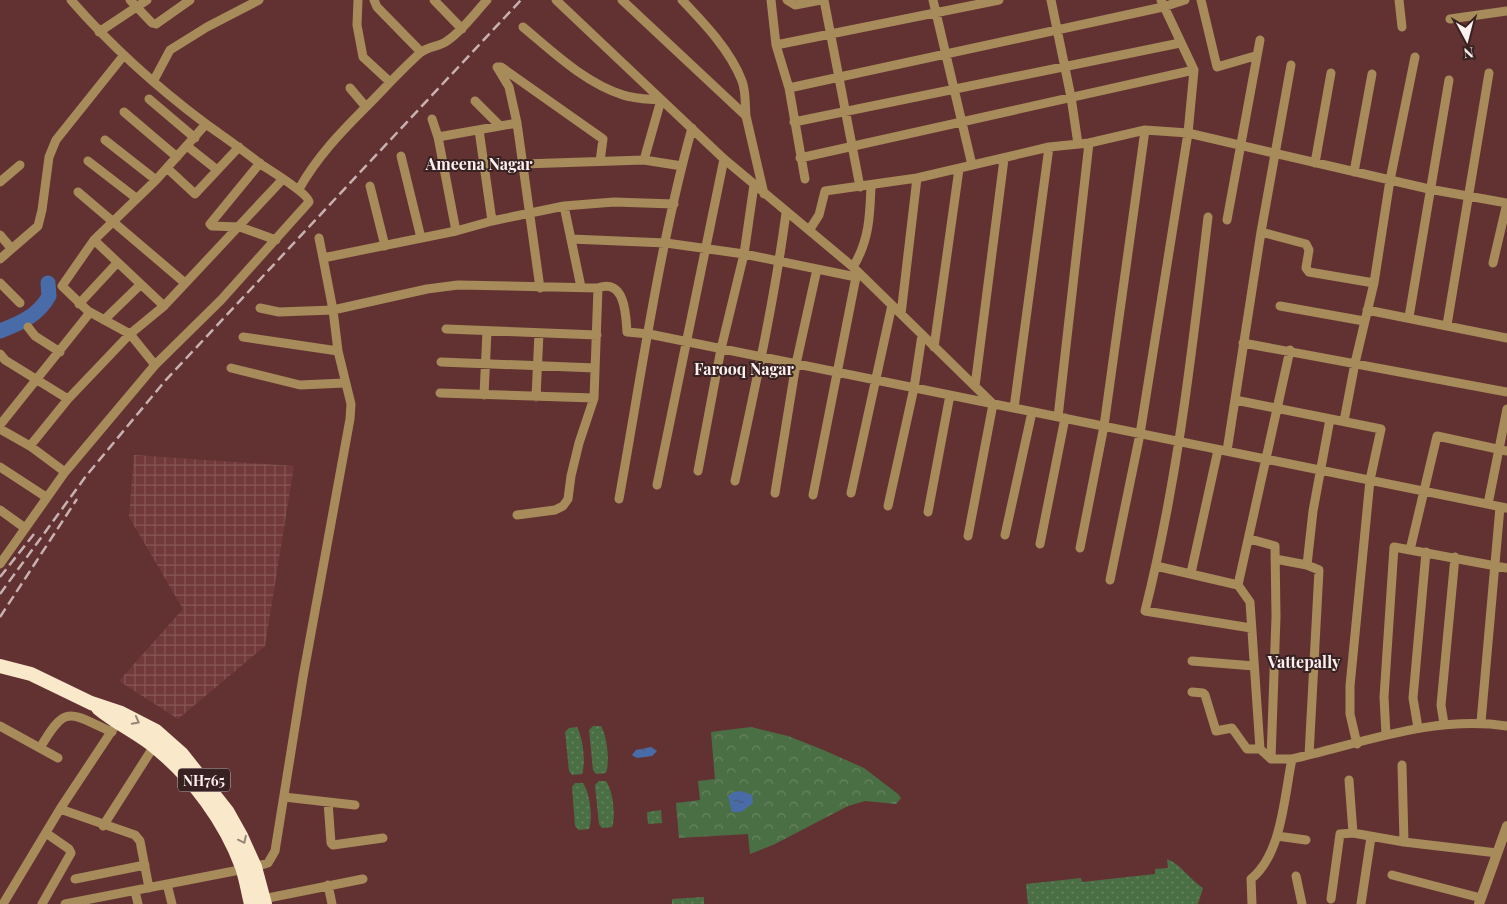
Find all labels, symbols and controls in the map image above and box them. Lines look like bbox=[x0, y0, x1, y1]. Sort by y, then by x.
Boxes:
north arrow bbox=[1442, 15, 1492, 65]
text: N bbox=[1462, 43, 1475, 63]
district label: Ameena Nagar bbox=[425, 153, 533, 174]
district label: Farooq Nagar bbox=[694, 358, 794, 379]
district label: Vattepally bbox=[1267, 651, 1341, 672]
one-way arrow bbox=[131, 715, 140, 725]
road number: NH765 bbox=[178, 768, 230, 792]
one-way arrow bbox=[236, 835, 247, 844]

